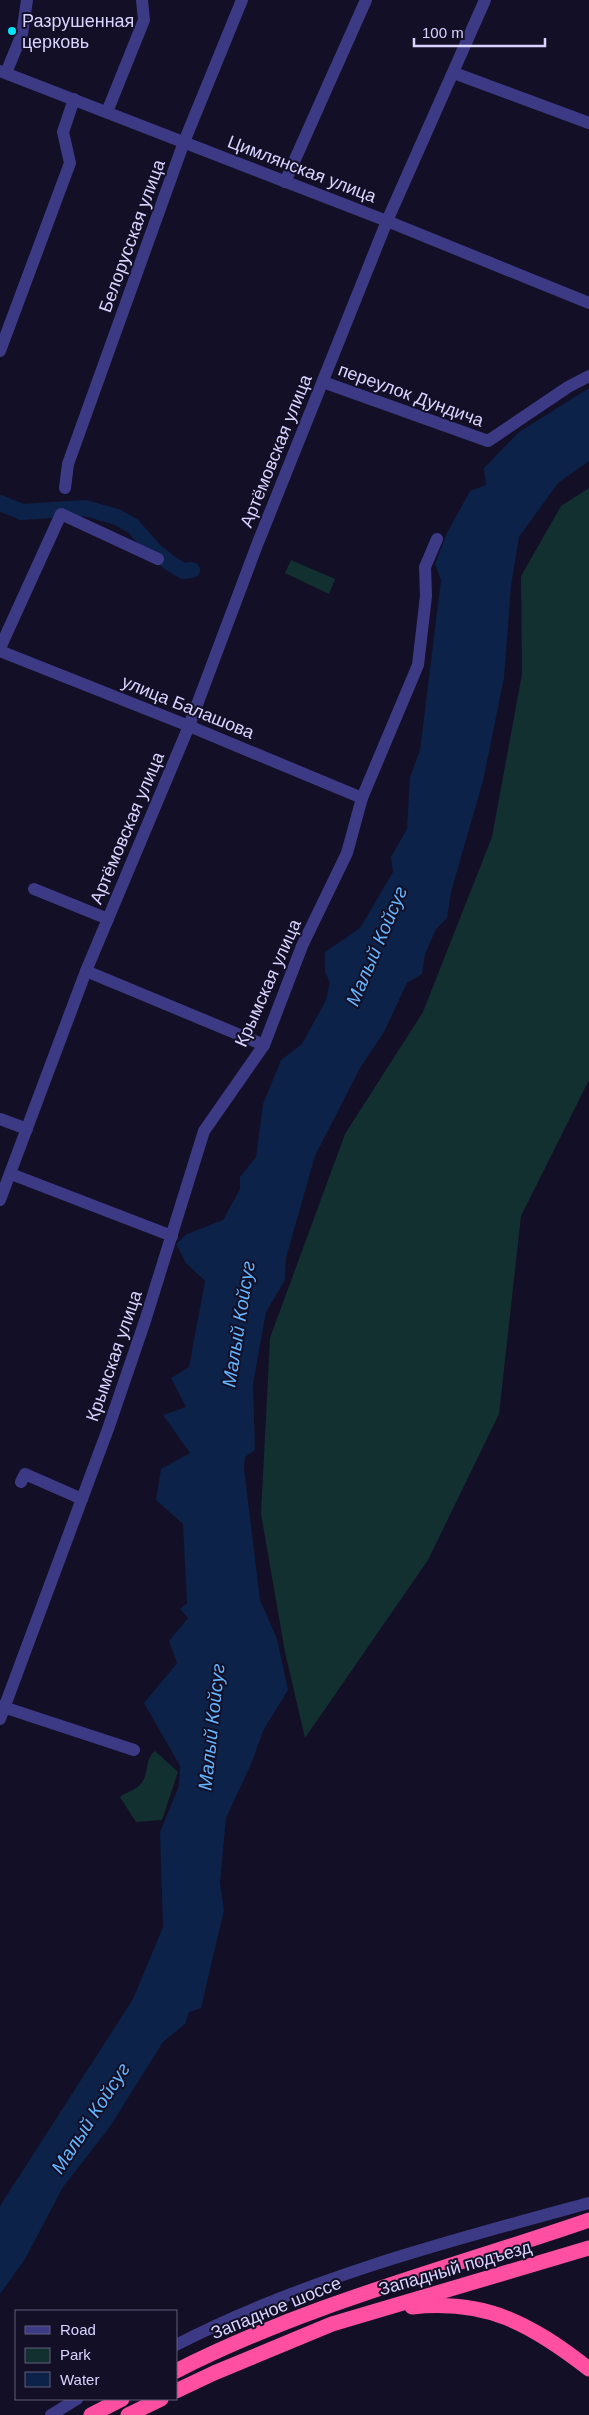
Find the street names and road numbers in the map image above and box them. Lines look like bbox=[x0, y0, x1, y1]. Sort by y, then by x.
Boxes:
street label: Цимлянская улица bbox=[225, 131, 380, 207]
street label: Белорусская улица bbox=[95, 156, 169, 315]
street label: переулок Дундича bbox=[336, 359, 487, 431]
street label: Артёмовская улица bbox=[236, 371, 316, 530]
street label: улица Балашова bbox=[119, 671, 258, 743]
street label: Артёмовская улица bbox=[86, 748, 168, 907]
street label: Крымская улица bbox=[231, 915, 305, 1050]
street label: Крымская улица bbox=[82, 1287, 146, 1424]
street label: Западный подъезд bbox=[376, 2237, 534, 2299]
street label: Западное шоссе bbox=[208, 2273, 344, 2343]

